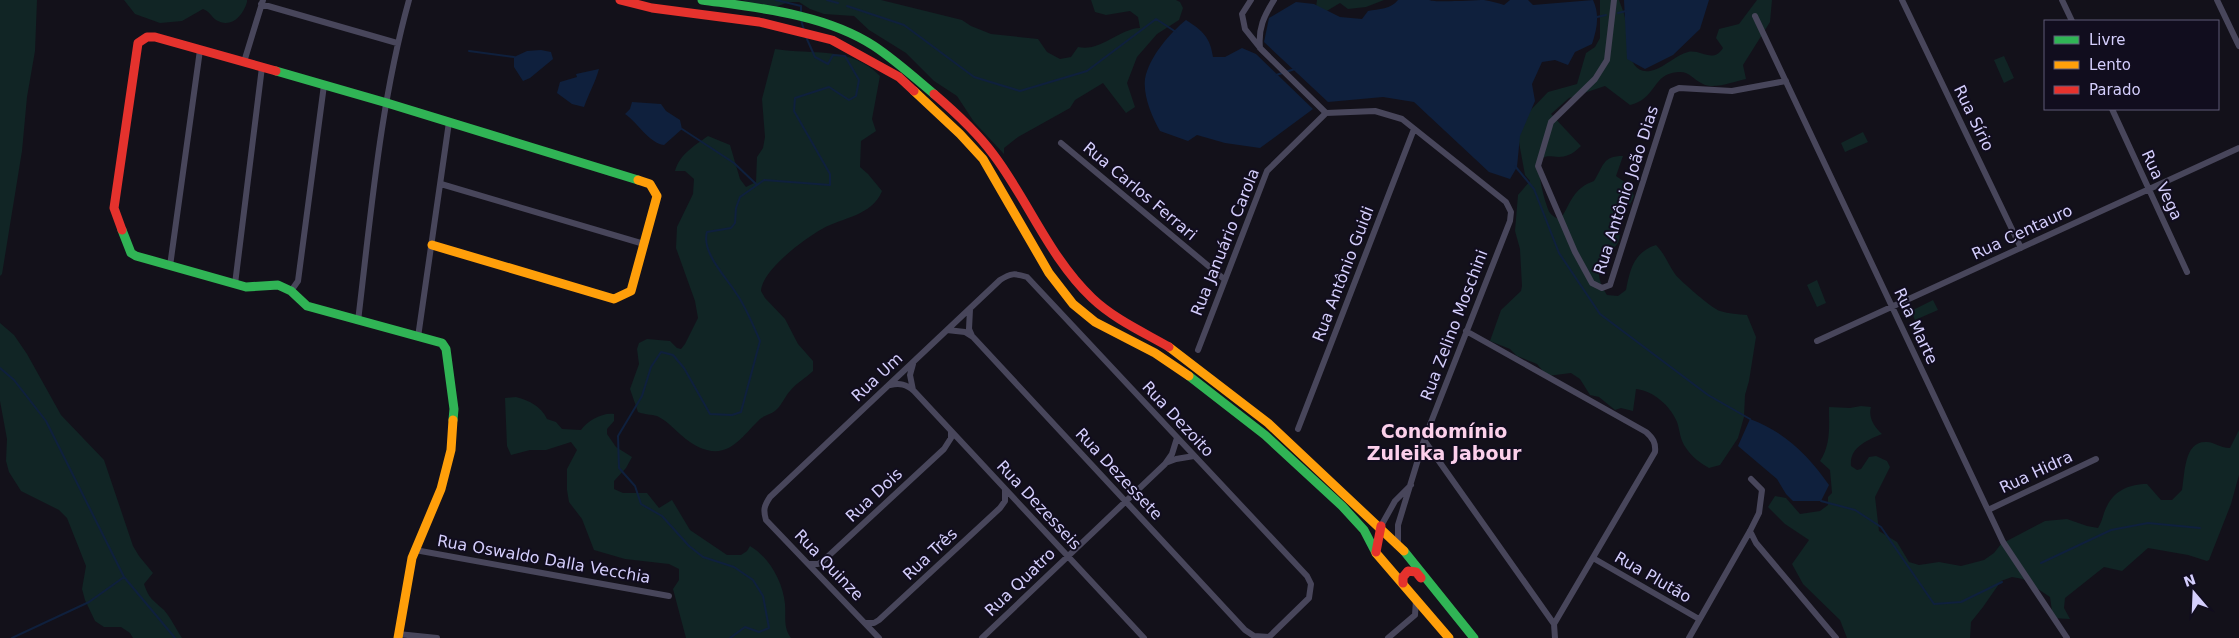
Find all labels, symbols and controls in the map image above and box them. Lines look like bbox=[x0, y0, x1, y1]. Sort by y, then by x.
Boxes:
legend bbox=[2044, 20, 2219, 110]
text: Livre bbox=[2089, 31, 2125, 49]
text: Lento bbox=[2089, 56, 2131, 74]
text: Parado bbox=[2089, 81, 2141, 99]
street label: Rua Sírio bbox=[1950, 82, 1998, 154]
street label: Rua Antônio João Dias bbox=[1590, 103, 1662, 277]
street label: Rua Carlos Ferrari bbox=[1079, 138, 1201, 244]
street label: Rua Vega bbox=[2138, 147, 2186, 223]
street label: Rua Januário Carola bbox=[1187, 166, 1263, 318]
street label: Rua Centauro bbox=[1969, 200, 2075, 264]
street label: Rua Antônio Guidi bbox=[1308, 204, 1378, 344]
street label: Rua Zelino Moschini bbox=[1416, 247, 1492, 403]
street label: Rua Marte bbox=[1890, 285, 1942, 367]
street label: Rua Um bbox=[848, 349, 906, 405]
street label: Rua Dezoito bbox=[1138, 377, 1218, 461]
district label: Condomínio Zuleika Jabour bbox=[1367, 420, 1522, 464]
street label: Rua Dezessete bbox=[1072, 424, 1166, 524]
street label: Rua Hidra bbox=[1996, 447, 2076, 497]
street label: Rua Dezesseis bbox=[993, 456, 1085, 554]
street label: Rua Dois bbox=[842, 464, 906, 526]
street label: Rua Três bbox=[899, 524, 961, 584]
street label: Rua Quinze bbox=[791, 526, 867, 604]
street label: Rua Oswaldo Dalla Vecchia bbox=[436, 531, 652, 587]
street label: Rua Quatro bbox=[981, 544, 1059, 620]
street label: Rua Plutão bbox=[1611, 547, 1695, 607]
north arrow bbox=[2169, 568, 2219, 618]
text: N bbox=[2182, 571, 2198, 590]

